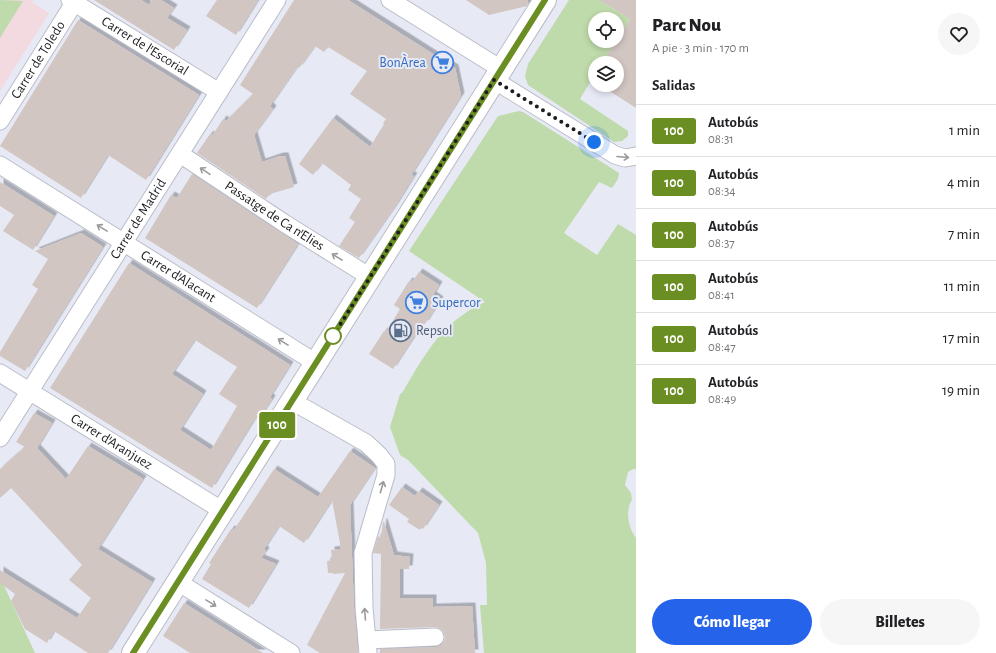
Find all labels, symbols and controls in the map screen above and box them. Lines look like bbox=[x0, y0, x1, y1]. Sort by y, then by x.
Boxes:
map controls bbox=[588, 12, 624, 92]
button: locate bbox=[588, 12, 624, 48]
button: heart bbox=[938, 13, 980, 55]
street label: Carrer de l'Escorial bbox=[99, 14, 191, 78]
text: Parc Nou bbox=[652, 16, 721, 35]
street label: Carrer de Toledo bbox=[9, 19, 68, 101]
text: A pie · 3 min · 170 m bbox=[652, 42, 749, 55]
supermarket icon: BonÀrea bbox=[429, 50, 455, 76]
place label: BonÀrea bbox=[379, 53, 427, 70]
button: layers bbox=[588, 56, 624, 92]
text: Salidas bbox=[652, 78, 695, 93]
text: Autobús bbox=[708, 115, 758, 130]
text: 1 min bbox=[949, 123, 980, 138]
text: 100 bbox=[664, 124, 684, 138]
your location bbox=[584, 132, 604, 152]
text: 08:31 bbox=[708, 133, 734, 146]
one-way arrow bbox=[616, 153, 629, 160]
one-way arrow bbox=[199, 166, 211, 174]
text: Autobús bbox=[708, 167, 758, 182]
text: 4 min bbox=[947, 175, 980, 190]
text: 100 bbox=[664, 176, 684, 190]
street label: Carrer de Madrid bbox=[108, 177, 169, 262]
street label: Passatge de Ca n'Elies bbox=[222, 179, 327, 253]
text: 08:34 bbox=[708, 185, 736, 198]
text: Autobús bbox=[708, 219, 758, 234]
one-way arrow bbox=[96, 224, 108, 232]
text: 7 min bbox=[948, 227, 980, 242]
text: 100 bbox=[664, 228, 684, 242]
text: 08:37 bbox=[708, 237, 735, 250]
street label: Carrer d'Alacant bbox=[138, 248, 218, 305]
one-way arrow bbox=[331, 252, 343, 260]
text: Autobús bbox=[708, 271, 758, 286]
text: 11 min bbox=[944, 279, 980, 294]
text: 100 bbox=[664, 280, 684, 294]
text: 08:41 bbox=[708, 289, 735, 302]
supermarket icon: Supercor bbox=[403, 290, 429, 316]
place label: Supercor bbox=[432, 296, 481, 310]
fuel station icon: Repsol bbox=[388, 318, 414, 344]
text: Autobús bbox=[708, 323, 758, 338]
place label: Repsol bbox=[416, 324, 452, 338]
unlabelled marker bbox=[324, 327, 342, 345]
text: 17 min bbox=[943, 331, 980, 346]
text: 100 bbox=[664, 332, 684, 346]
one-way arrow bbox=[278, 338, 289, 346]
text: 08:47 bbox=[708, 341, 736, 354]
text: Autobús bbox=[708, 375, 758, 390]
text: 19 min bbox=[942, 383, 980, 398]
text: 100 bbox=[664, 384, 684, 398]
text: 08:49 bbox=[708, 393, 736, 406]
street label: Carrer d'Aranjuez bbox=[68, 411, 155, 472]
line badge: 100 bbox=[254, 412, 300, 438]
text: 100 bbox=[267, 418, 287, 432]
one-way arrow bbox=[379, 481, 387, 494]
one-way arrow bbox=[205, 599, 217, 607]
button: Cómo llegar bbox=[652, 599, 812, 645]
button: Billetes bbox=[820, 599, 980, 645]
one-way arrow bbox=[361, 608, 368, 621]

